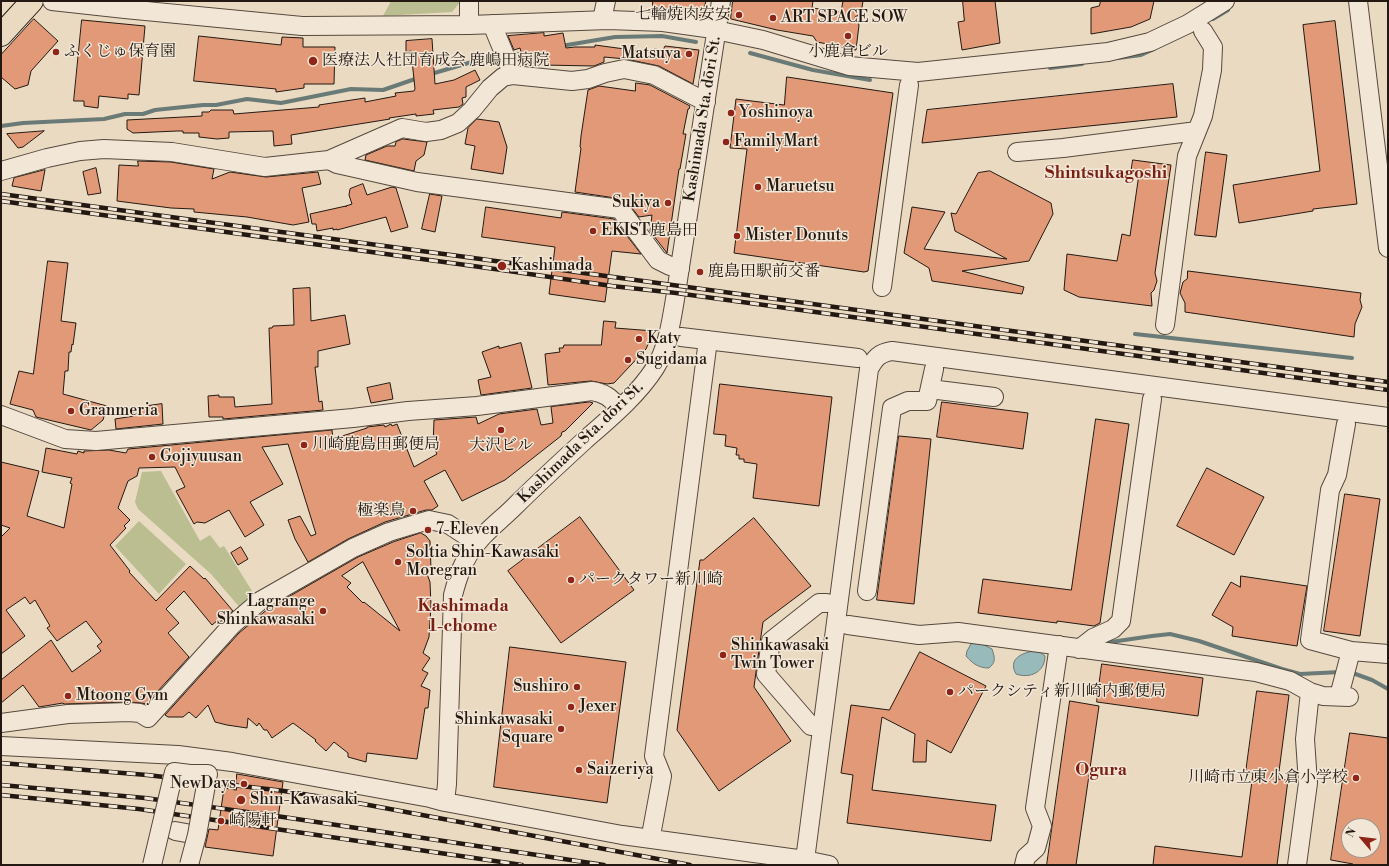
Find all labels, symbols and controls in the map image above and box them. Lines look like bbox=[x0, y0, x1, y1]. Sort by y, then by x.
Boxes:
place label: 七輪焼肉安安 bbox=[635, 5, 731, 25]
place label: ART SPACE SOW bbox=[781, 8, 907, 28]
marker: 七輪焼肉安安 bbox=[734, 10, 744, 20]
marker: ART SPACE SOW bbox=[768, 13, 778, 23]
marker: 小鹿倉ビル bbox=[843, 31, 853, 41]
street label: Kashimada Sta. dōri St. bbox=[680, 35, 726, 203]
place label: ふくじゅ保育園 bbox=[64, 42, 176, 62]
place label: 小鹿倉ビル bbox=[808, 42, 888, 62]
place label: Matsuya bbox=[621, 44, 681, 64]
marker: ふくじゅ保育園 bbox=[51, 47, 61, 57]
marker: Matsuya bbox=[684, 49, 694, 59]
place label: 医療法人社団育成会 鹿嶋田病院 bbox=[322, 51, 549, 71]
marker: 医療法人社団育成会 鹿嶋田病院 bbox=[307, 55, 319, 67]
place label: Yoshinoya bbox=[739, 103, 813, 123]
marker: Yoshinoya bbox=[726, 108, 736, 118]
place label: FamilyMart bbox=[734, 132, 819, 152]
marker: FamilyMart bbox=[721, 137, 731, 147]
district label: Shintsukagoshi bbox=[1045, 164, 1167, 184]
place label: Maruetsu bbox=[766, 177, 835, 197]
marker: Maruetsu bbox=[753, 182, 763, 192]
place label: Sukiya bbox=[612, 193, 660, 213]
marker: Sukiya bbox=[663, 198, 673, 208]
place label: EKIST鹿島田 bbox=[601, 221, 698, 241]
marker: EKIST鹿島田 bbox=[588, 226, 598, 236]
place label: Mister Donuts bbox=[745, 226, 848, 246]
marker: Mister Donuts bbox=[732, 231, 742, 241]
place label: Kashimada bbox=[511, 256, 593, 276]
marker: Kashimada bbox=[496, 260, 508, 272]
place label: 鹿島田駅前交番 bbox=[708, 262, 820, 282]
marker: 鹿島田駅前交番 bbox=[695, 267, 705, 277]
place label: Katy bbox=[647, 329, 681, 349]
marker: Katy bbox=[634, 334, 644, 344]
place label: Sugidama bbox=[636, 350, 707, 370]
marker: Sugidama bbox=[623, 355, 633, 365]
street label: Kashimada Sta. dōri St. bbox=[514, 378, 648, 508]
place label: Granmeria bbox=[79, 401, 158, 421]
marker: Granmeria bbox=[66, 406, 76, 416]
marker: 大沢ビル bbox=[496, 425, 506, 435]
place label: 川崎鹿島田郵便局 bbox=[312, 435, 440, 455]
place label: 大沢ビル bbox=[469, 436, 533, 456]
marker: 川崎鹿島田郵便局 bbox=[299, 440, 309, 450]
place label: Gojiyuusan bbox=[160, 447, 242, 467]
marker: Gojiyuusan bbox=[147, 452, 157, 462]
place label: 極楽鳥 bbox=[357, 501, 405, 521]
marker: 極楽鳥 bbox=[408, 506, 418, 516]
place label: 7-Eleven bbox=[436, 520, 499, 540]
marker: 7-Eleven bbox=[423, 525, 433, 535]
place label: Soltia Shin-Kawasaki Moregran bbox=[406, 543, 559, 581]
marker: Soltia Shin-Kawasaki Moregran bbox=[393, 557, 403, 567]
place label: パークタワー新川崎 bbox=[579, 570, 723, 590]
marker: パークタワー新川崎 bbox=[566, 575, 576, 585]
place label: Lagrange Shinkawasaki bbox=[217, 592, 315, 630]
district label: Kashimada 1-chome bbox=[417, 597, 509, 637]
marker: Lagrange Shinkawasaki bbox=[318, 606, 328, 616]
place label: Shinkawasaki Twin Tower bbox=[731, 636, 829, 674]
marker: Shinkawasaki Twin Tower bbox=[718, 650, 728, 660]
place label: Sushiro bbox=[513, 677, 569, 697]
marker: Sushiro bbox=[572, 682, 582, 692]
place label: パークシティ新川崎内郵便局 bbox=[958, 682, 1166, 702]
place label: Mtoong Gym bbox=[76, 686, 168, 706]
marker: パークシティ新川崎内郵便局 bbox=[945, 687, 955, 697]
marker: Mtoong Gym bbox=[63, 691, 73, 701]
place label: Jexer bbox=[579, 697, 617, 717]
marker: Jexer bbox=[566, 702, 576, 712]
place label: Shinkawasaki Square bbox=[455, 710, 553, 748]
marker: Shinkawasaki Square bbox=[556, 724, 566, 734]
place label: Saizeriya bbox=[587, 760, 654, 780]
district label: Ogura bbox=[1075, 761, 1127, 781]
marker: Saizeriya bbox=[574, 765, 584, 775]
place label: 川崎市立東小倉小学校 bbox=[1188, 768, 1348, 788]
marker: 川崎市立東小倉小学校 bbox=[1351, 773, 1361, 783]
place label: NewDays bbox=[170, 774, 236, 794]
marker: NewDays bbox=[239, 779, 249, 789]
place label: Shin-Kawasaki bbox=[250, 790, 358, 810]
marker: Shin-Kawasaki bbox=[235, 794, 247, 806]
place label: 崎陽軒 bbox=[229, 811, 277, 831]
marker: 崎陽軒 bbox=[216, 816, 226, 826]
north arrow bbox=[1341, 818, 1381, 858]
text: N bbox=[1343, 826, 1360, 840]

